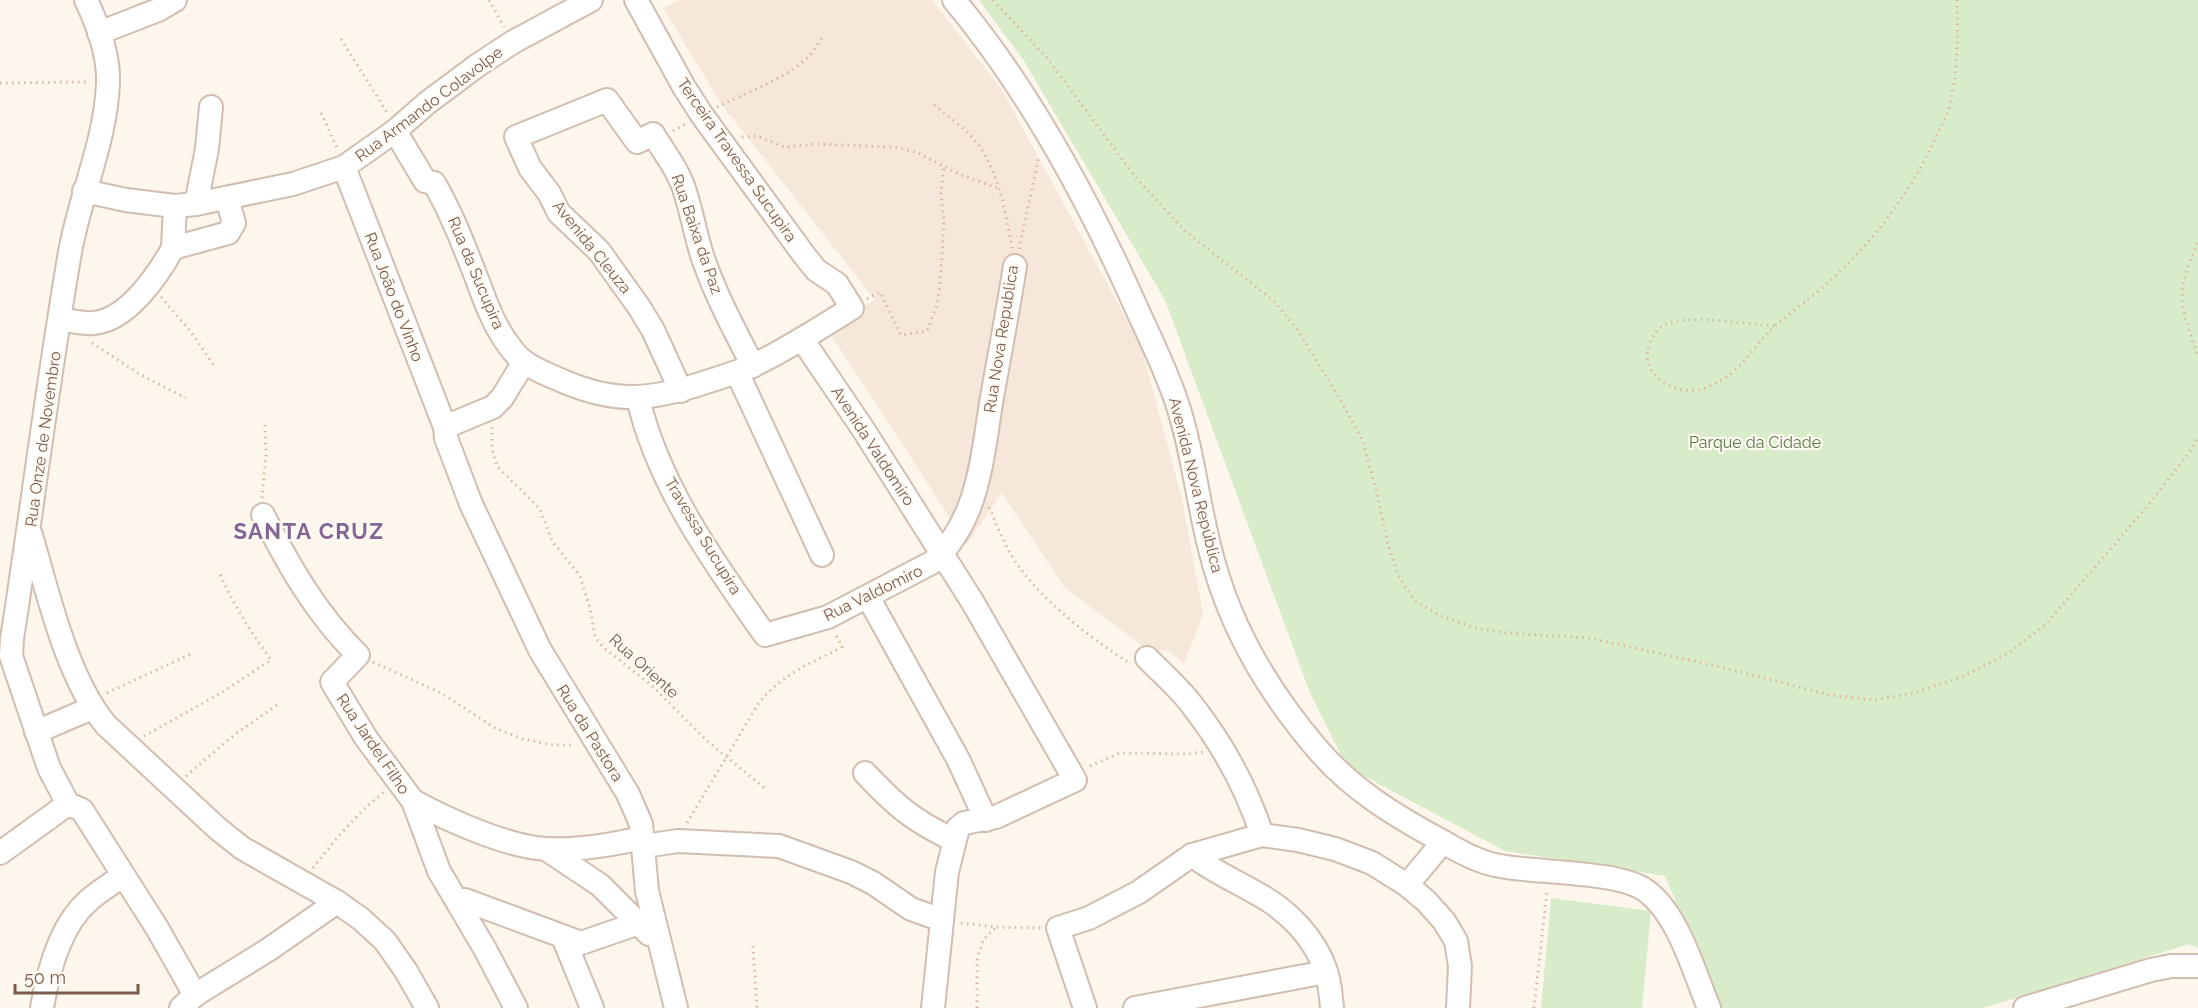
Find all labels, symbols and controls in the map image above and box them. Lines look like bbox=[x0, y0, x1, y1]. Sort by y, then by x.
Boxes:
street label: Rua Armando Colavolpe bbox=[352, 42, 506, 166]
street label: Terceira Travessa Sucupira bbox=[673, 74, 801, 246]
street label: Rua Baixa da Paz bbox=[668, 172, 726, 297]
street label: Avenida Cleuza bbox=[549, 197, 635, 297]
street label: Rua da Sucupira bbox=[444, 214, 508, 332]
street label: Rua João do Vinho bbox=[361, 230, 427, 364]
street label: Rua Nova Republica bbox=[980, 264, 1022, 414]
street label: Rua Onze de Novembro bbox=[21, 350, 65, 528]
street label: Avenida Valdomiro bbox=[827, 383, 919, 509]
street label: Avenida Nova República bbox=[1165, 395, 1227, 575]
park label: Parque da Cidade bbox=[1689, 433, 1821, 452]
street label: Travessa Sucupira bbox=[660, 474, 746, 598]
district label: SANTA CRUZ bbox=[233, 518, 385, 544]
street label: Rua Valdomiro bbox=[820, 561, 926, 625]
street label: Rua Oriente bbox=[605, 630, 683, 702]
street label: Rua da Pastora bbox=[553, 681, 627, 785]
street label: Rua Jardel Filho bbox=[332, 690, 414, 798]
scale bar bbox=[15, 957, 138, 995]
text: 50 m bbox=[24, 967, 66, 988]

